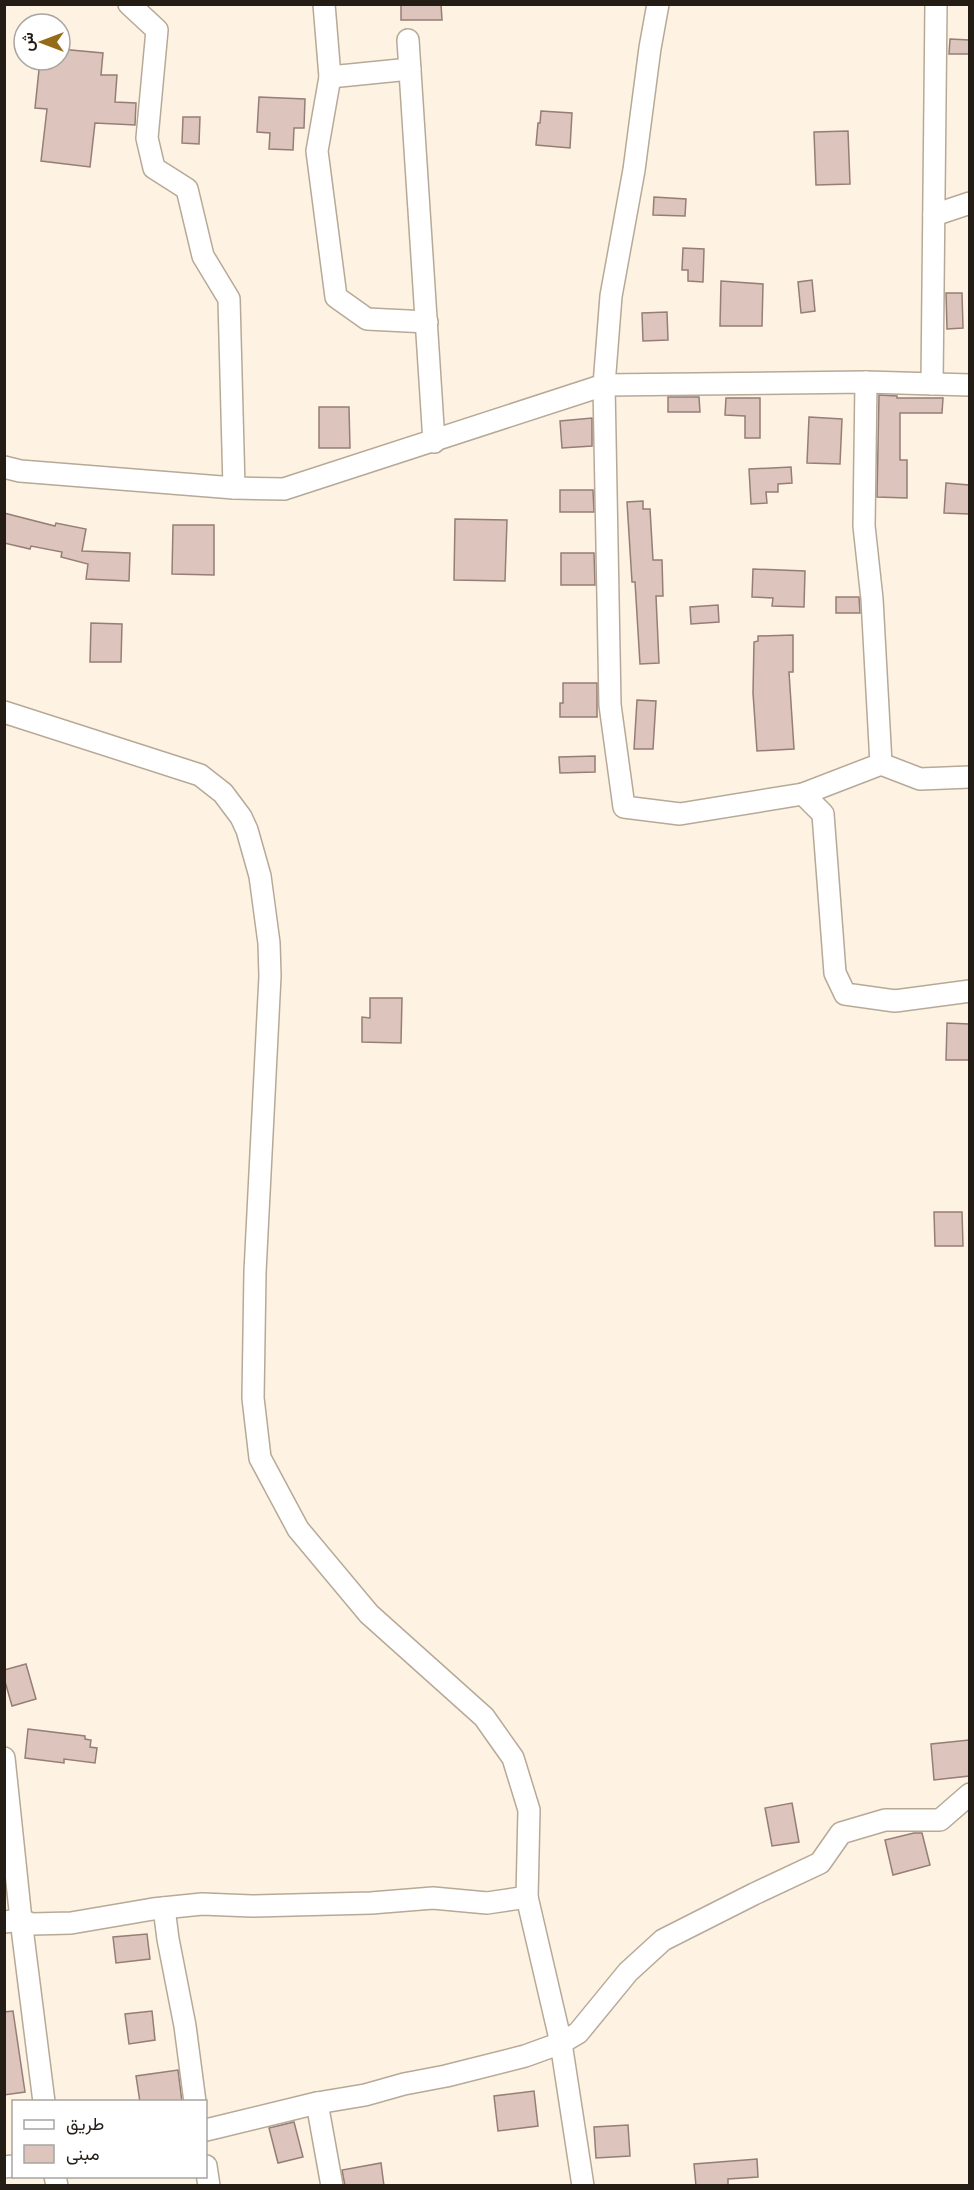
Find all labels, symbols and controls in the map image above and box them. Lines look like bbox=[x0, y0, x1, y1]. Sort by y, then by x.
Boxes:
north arrow bbox=[12, 12, 72, 72]
text: ش bbox=[16, 32, 39, 52]
legend bbox=[12, 2100, 207, 2178]
text: طريق bbox=[66, 2111, 104, 2137]
text: مبنى bbox=[66, 2141, 100, 2167]

